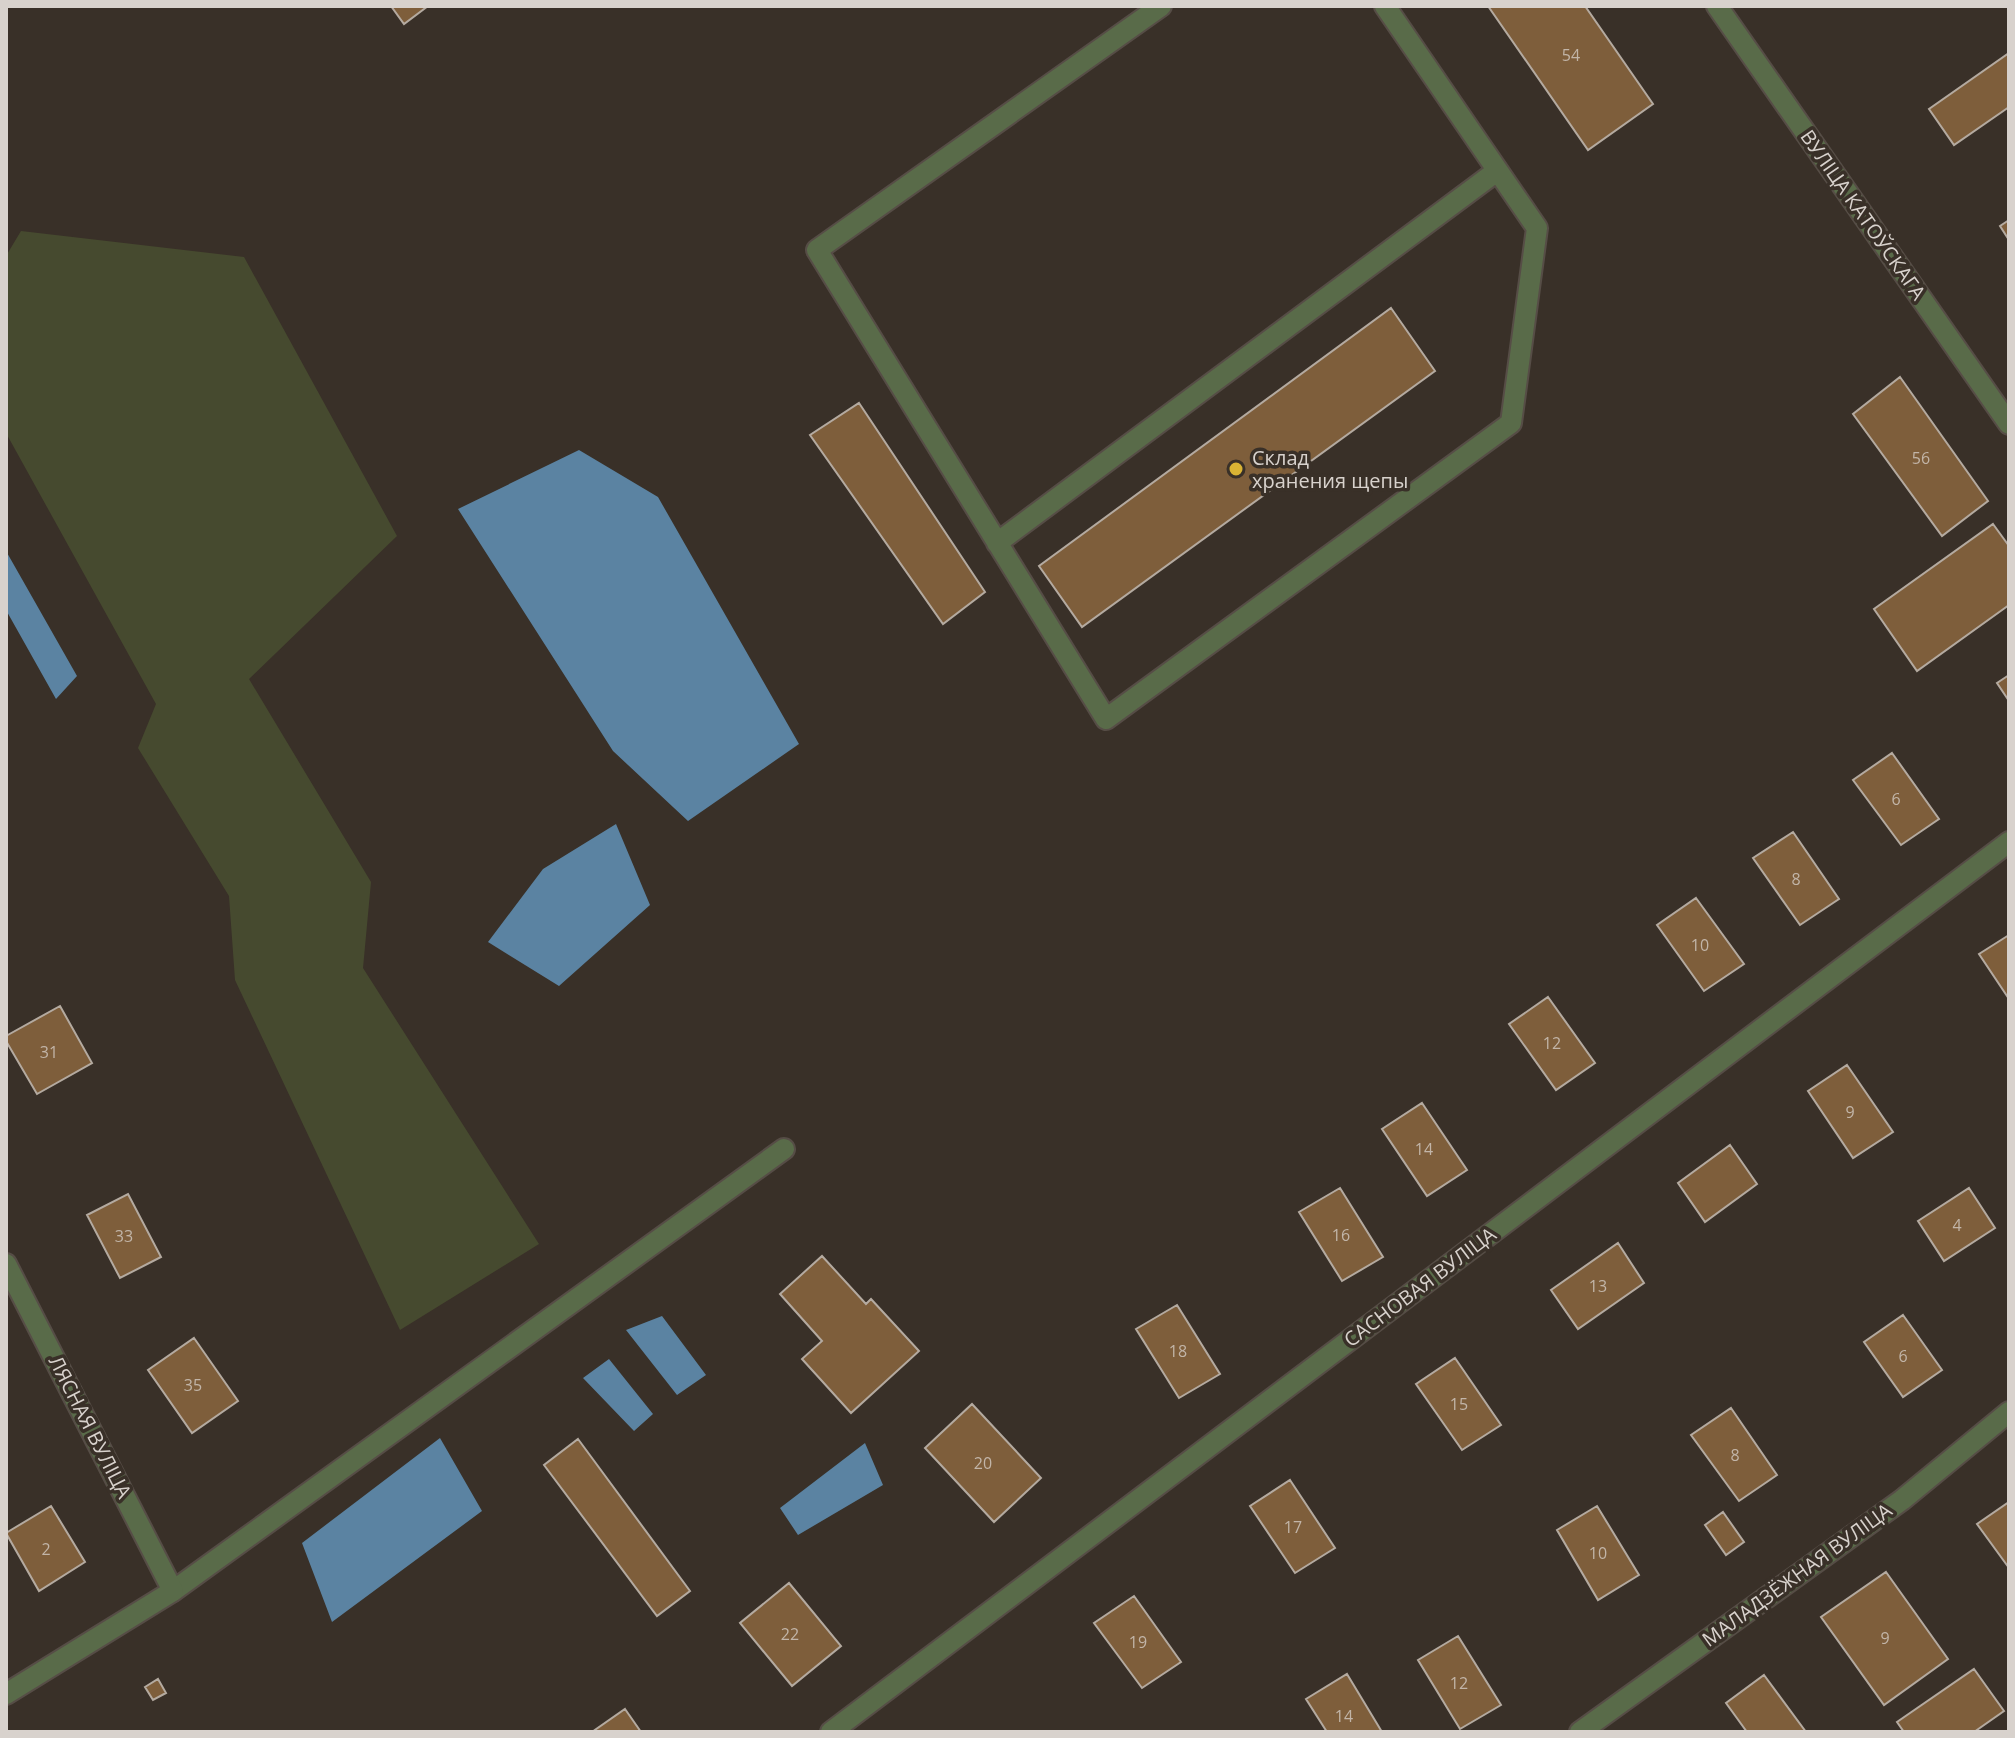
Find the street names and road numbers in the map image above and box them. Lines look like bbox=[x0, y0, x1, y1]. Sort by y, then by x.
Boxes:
street label: ВУЛІЦА КАТОЎСКАГА bbox=[1794, 124, 1933, 305]
street label: САСНОВАЯ ВУЛІЦА bbox=[1338, 1220, 1502, 1353]
street label: ЛЯСНАЯ ВУЛІЦА bbox=[43, 1351, 138, 1503]
street label: МАЛАДЗЁЖНАЯ ВУЛІЦА bbox=[1696, 1496, 1897, 1653]

